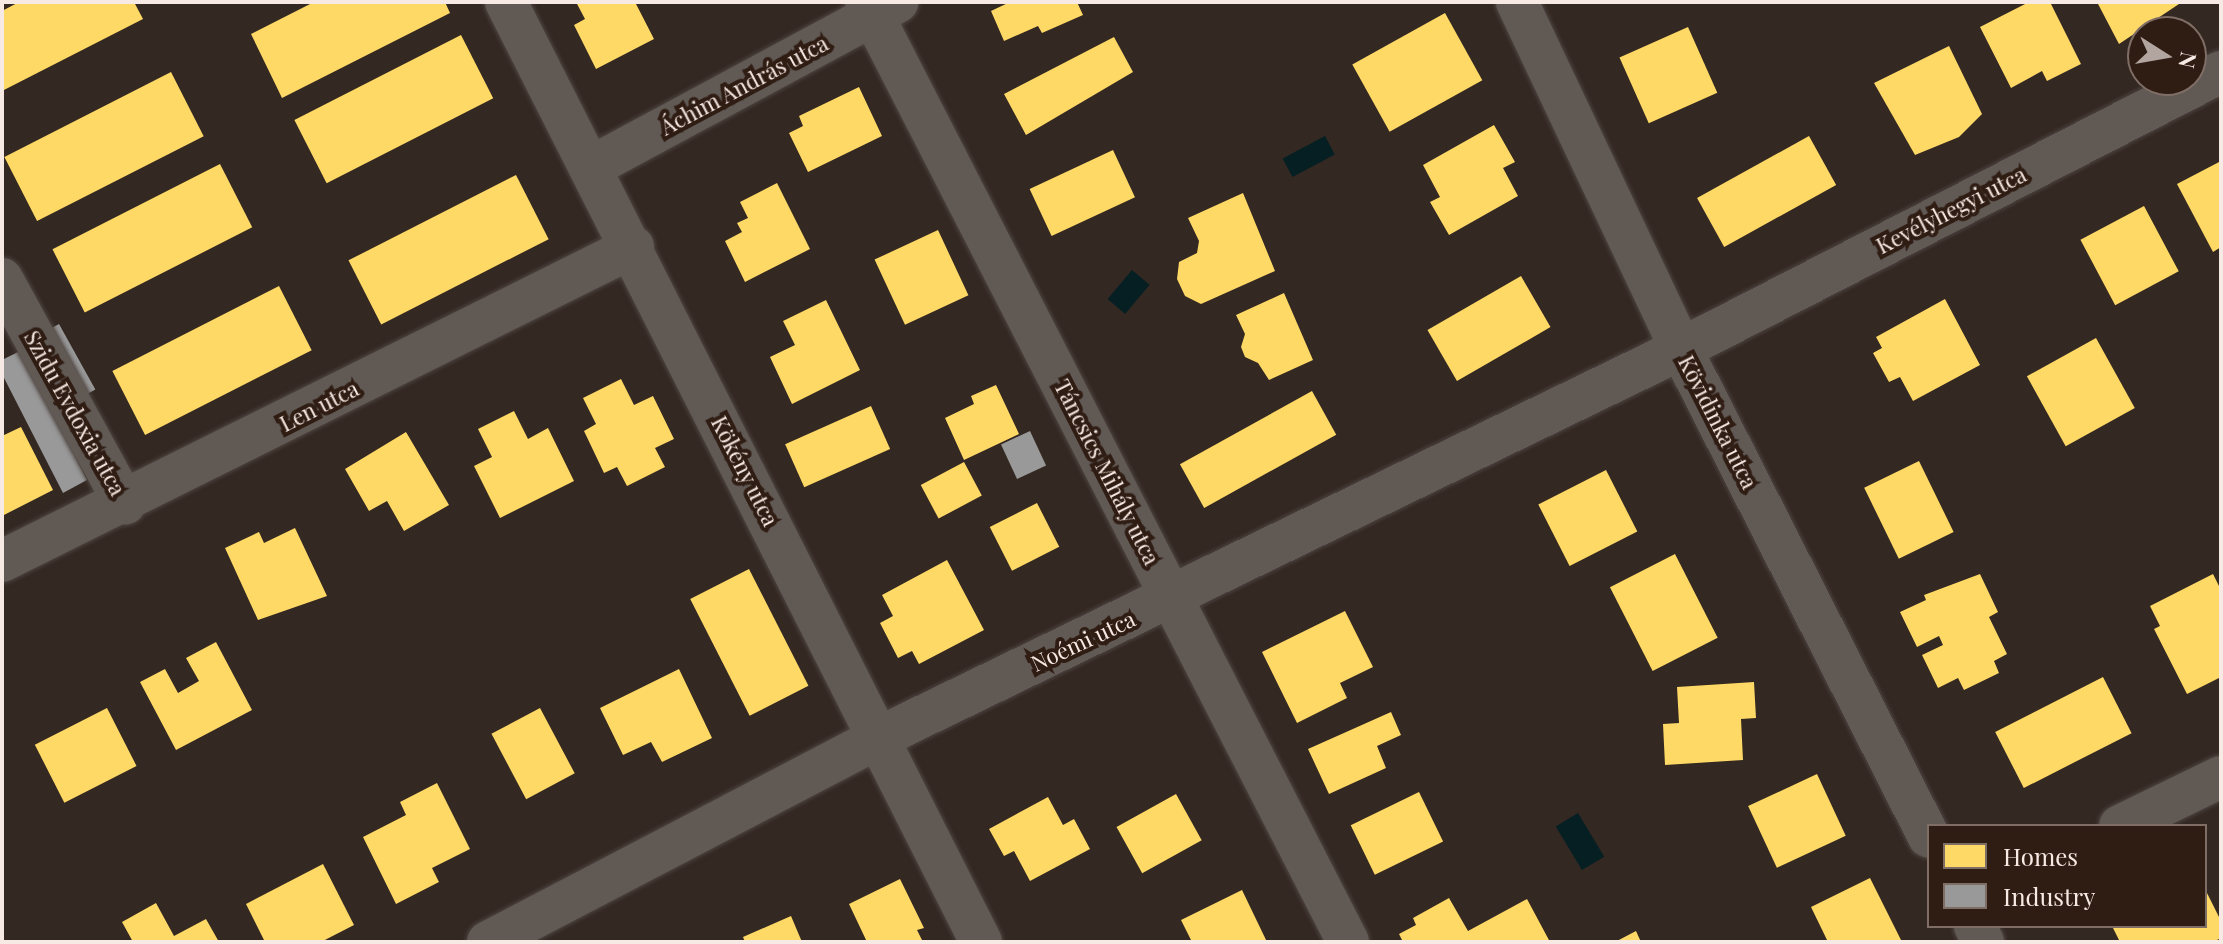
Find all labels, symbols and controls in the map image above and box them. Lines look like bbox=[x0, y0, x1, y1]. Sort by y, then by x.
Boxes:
north arrow bbox=[2127, 16, 2207, 96]
street label: Áchim András utca bbox=[655, 29, 833, 141]
text: N bbox=[2172, 50, 2205, 71]
street label: Kevélyhegyi utca bbox=[1872, 161, 2030, 259]
street label: Szidu Evdoxia utca bbox=[19, 326, 131, 500]
street label: Kövidinka utca bbox=[1673, 351, 1763, 493]
street label: Len utca bbox=[275, 375, 363, 437]
street label: Táncsics Mihály utca bbox=[1049, 375, 1165, 569]
street label: Kökény utca bbox=[706, 411, 784, 531]
street label: Noémi utca bbox=[1027, 605, 1139, 677]
legend bbox=[1927, 824, 2207, 928]
text: Homes bbox=[2003, 840, 2078, 872]
text: Industry bbox=[2003, 880, 2095, 912]

